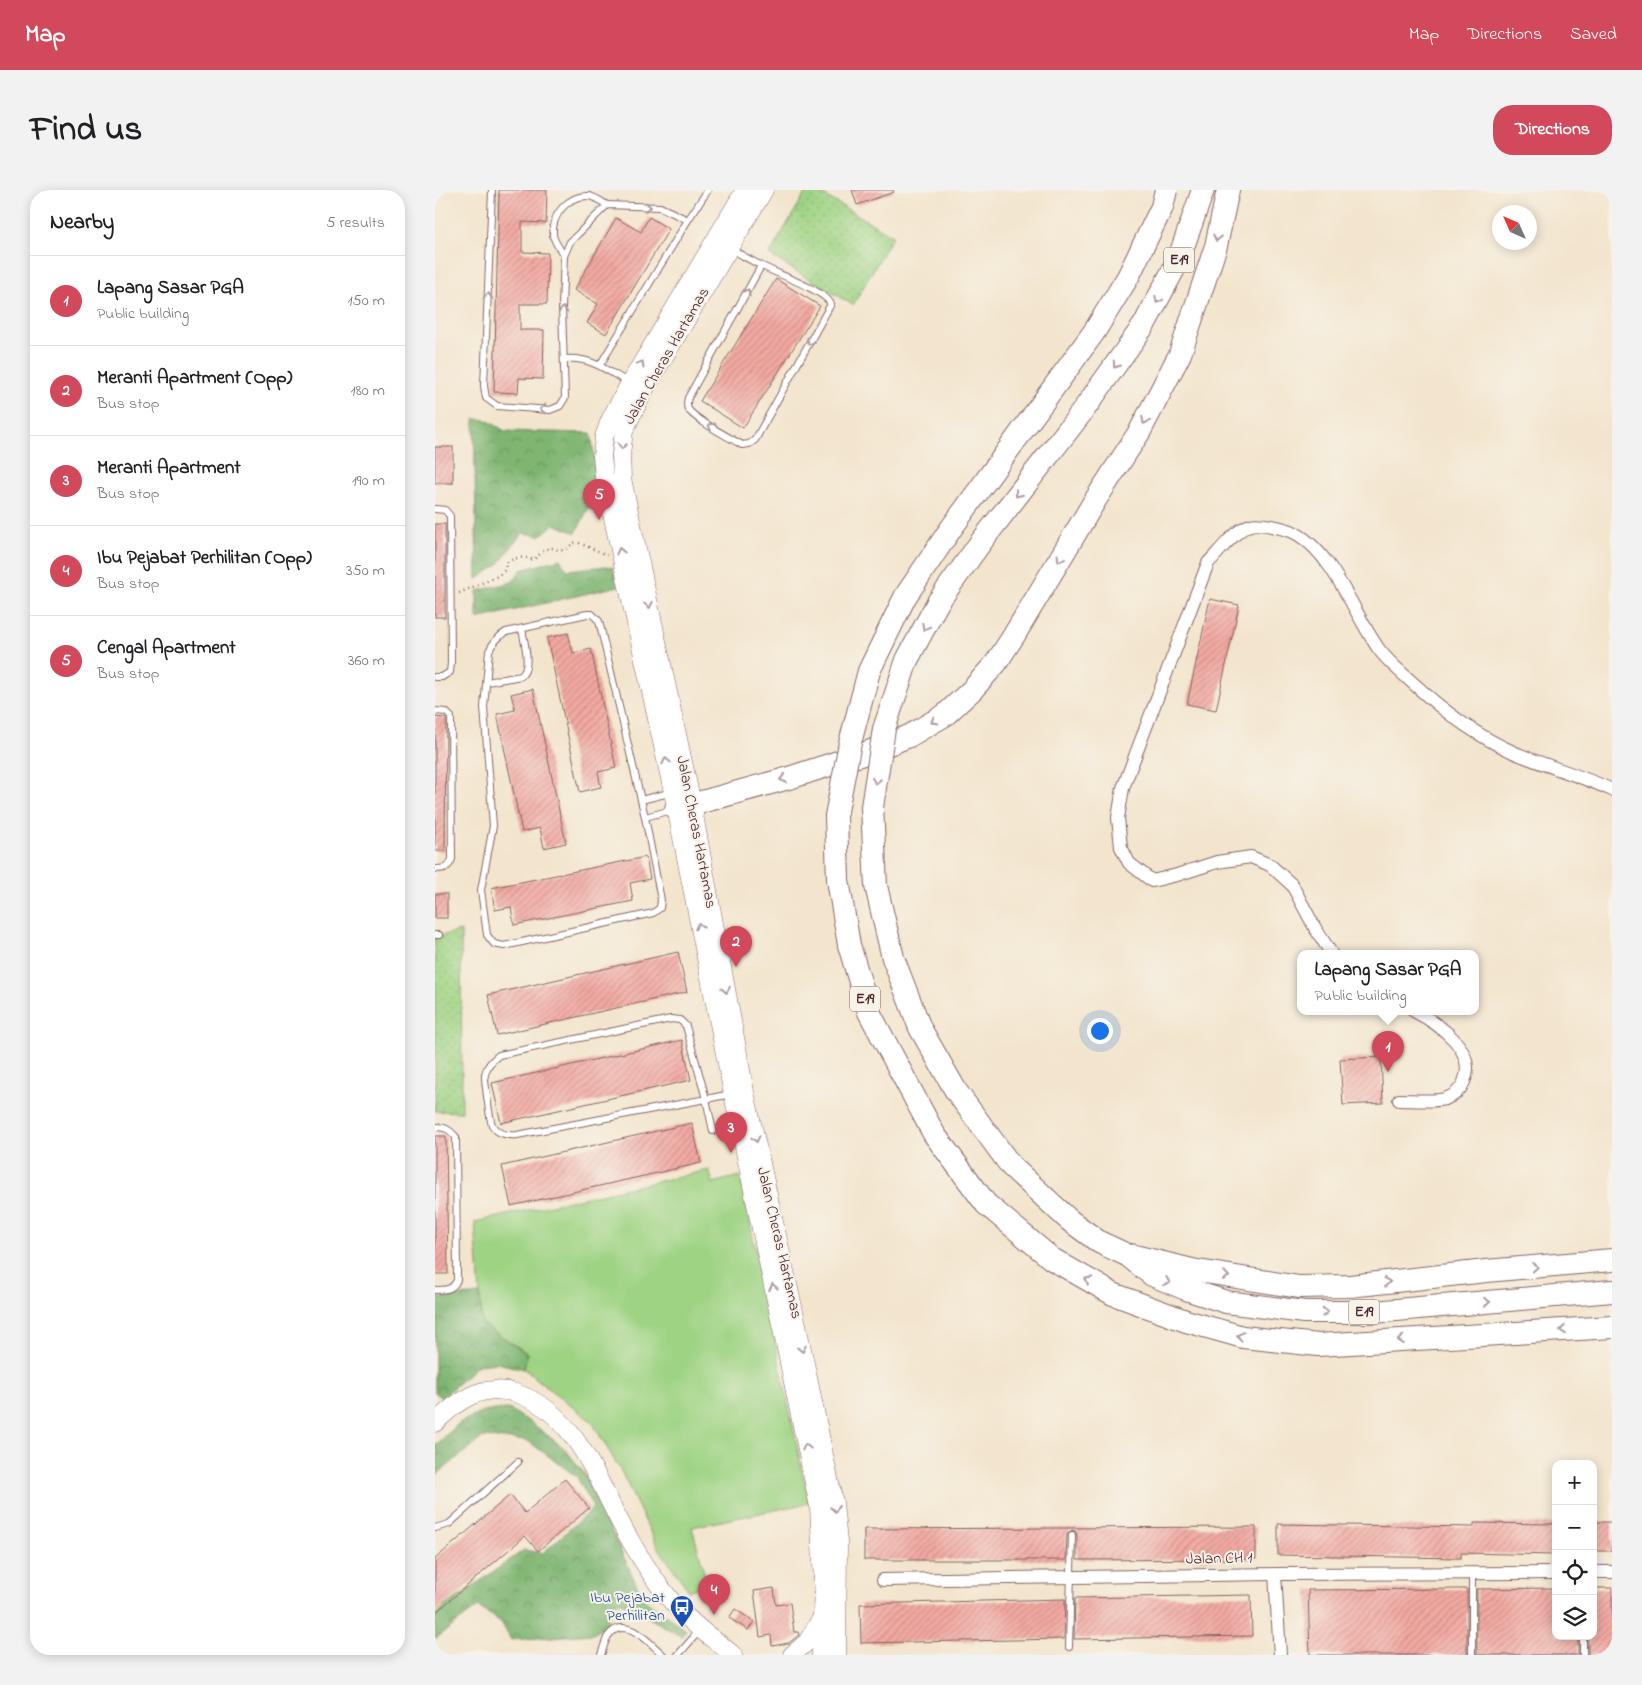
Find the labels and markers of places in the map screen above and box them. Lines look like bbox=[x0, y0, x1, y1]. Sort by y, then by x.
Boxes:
pin: 5 bbox=[583, 479, 615, 520]
pin: 2 bbox=[720, 926, 752, 967]
pin: 1 bbox=[1372, 1031, 1404, 1072]
pin: 3 bbox=[715, 1112, 747, 1153]
pin: 4 bbox=[698, 1574, 730, 1615]
place label: Ibu Pejabat Perhilitan bbox=[590, 1586, 666, 1628]
bus stop icon: Ibu Pejabat Perhilitan bbox=[669, 1594, 695, 1628]

